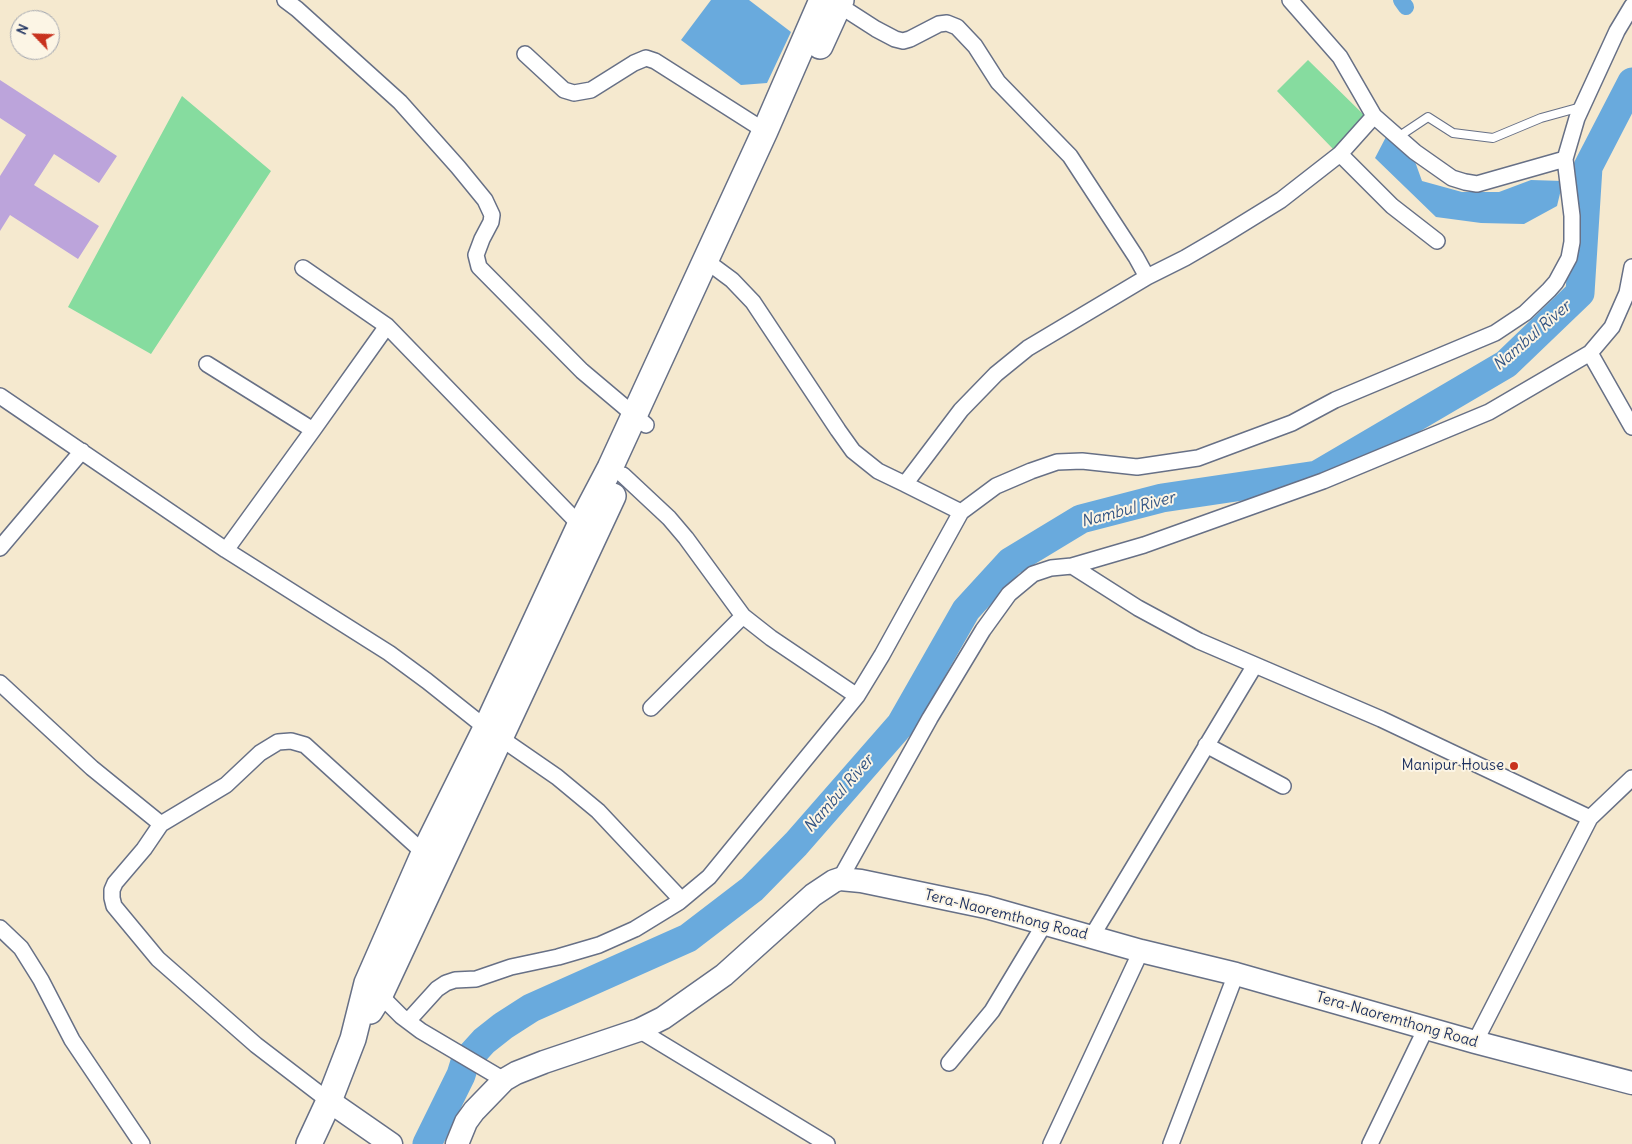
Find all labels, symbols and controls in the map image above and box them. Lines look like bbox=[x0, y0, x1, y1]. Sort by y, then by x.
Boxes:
north arrow bbox=[10, 10, 60, 60]
text: N bbox=[12, 21, 32, 37]
water label: Nambul River bbox=[1489, 297, 1575, 375]
water label: Nambul River bbox=[1079, 488, 1177, 532]
water label: Nambul River bbox=[800, 751, 878, 837]
place label: Manipur House bbox=[1401, 757, 1504, 775]
marker: Manipur House bbox=[1508, 760, 1520, 772]
street label: Tera-Naoremthong Road bbox=[923, 886, 1089, 944]
street label: Tera-Naoremthong Road bbox=[1314, 988, 1480, 1052]

